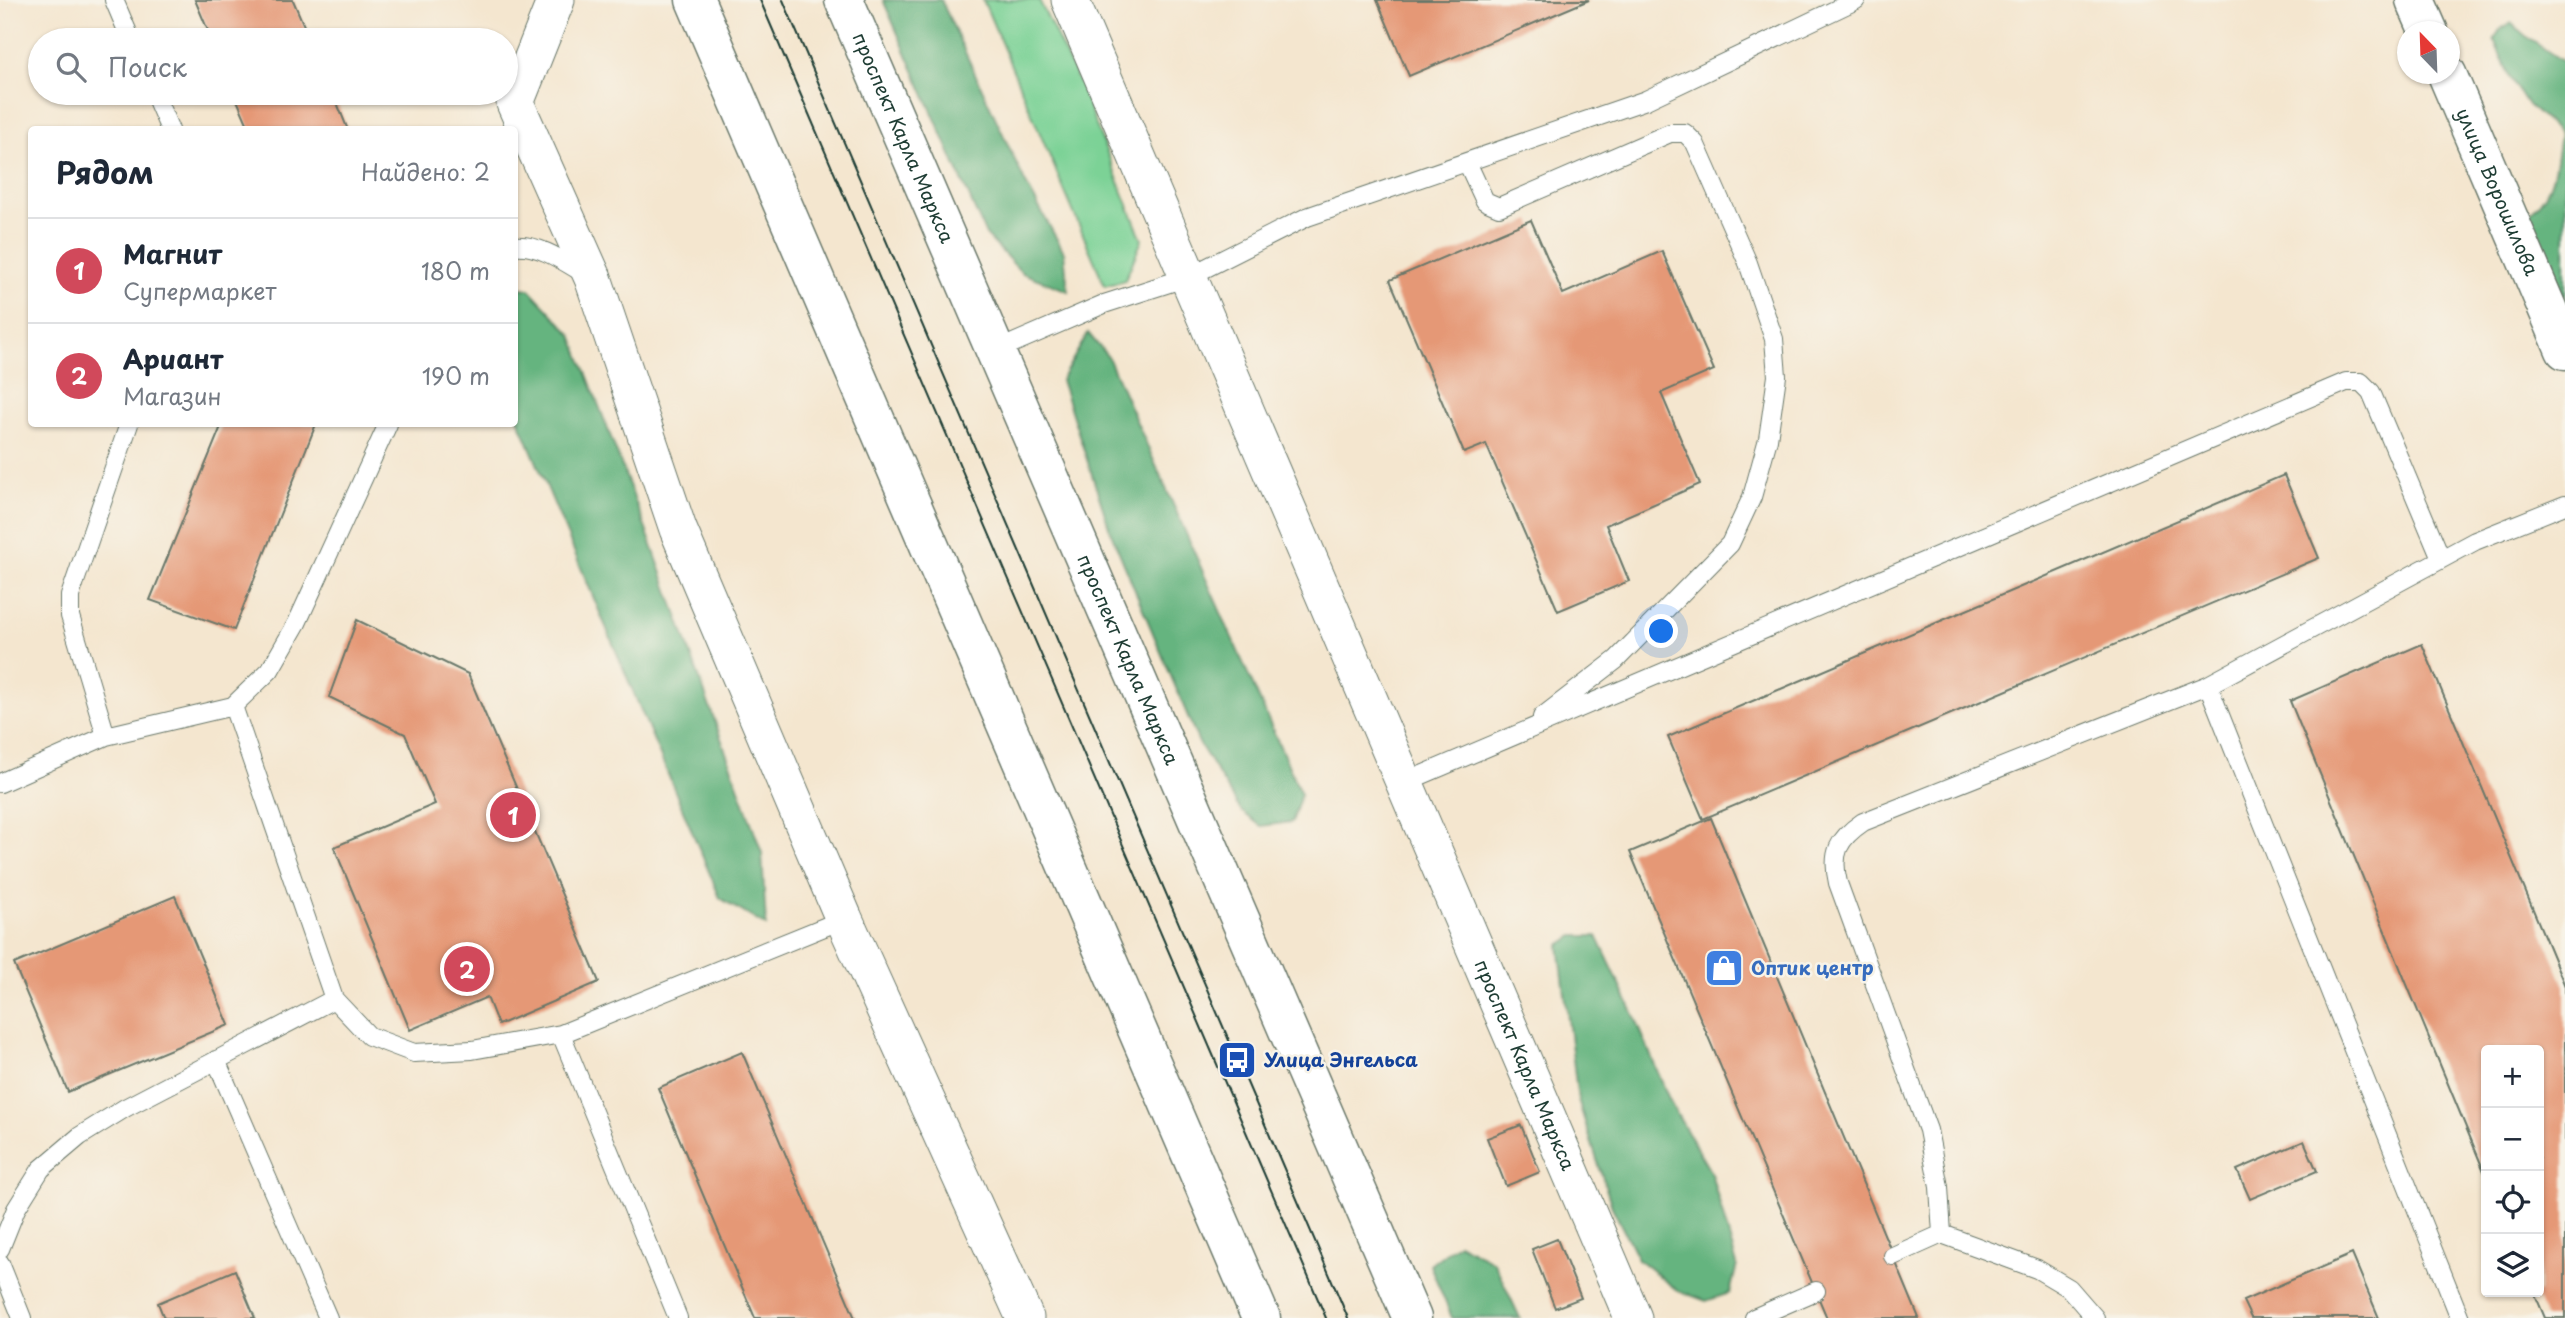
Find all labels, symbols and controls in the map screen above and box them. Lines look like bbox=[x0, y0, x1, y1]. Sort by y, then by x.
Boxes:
north arrow bbox=[2397, 21, 2460, 84]
search box bbox=[28, 28, 518, 105]
street label: проспект Карла Маркса bbox=[847, 28, 962, 247]
text: Поиск bbox=[108, 47, 187, 86]
icon: search bbox=[52, 48, 90, 86]
street label: улица Ворошилова bbox=[2450, 103, 2547, 280]
text: Рядом bbox=[56, 149, 154, 194]
text: Найдено: 2 bbox=[361, 154, 490, 189]
text: Магнит bbox=[123, 234, 222, 273]
text: 1 bbox=[74, 253, 85, 288]
text: 180 m bbox=[421, 253, 490, 288]
text: Супермаркет bbox=[123, 273, 277, 308]
text: Ариант bbox=[123, 339, 223, 378]
text: 2 bbox=[71, 358, 87, 393]
text: 190 m bbox=[422, 358, 490, 393]
text: Магазин bbox=[123, 378, 222, 413]
street label: проспект Карла Маркса bbox=[1071, 549, 1187, 769]
your location bbox=[1644, 614, 1678, 648]
pin: 1 bbox=[490, 789, 536, 841]
pin: 2 bbox=[444, 943, 490, 995]
shop icon: Оптик центр bbox=[1703, 947, 1745, 989]
place label: Оптик центр bbox=[1751, 953, 1874, 981]
street label: проспект Карла Маркса bbox=[1468, 955, 1583, 1174]
bus stop icon: Улица Энгельса bbox=[1216, 1039, 1258, 1081]
place label: Улица Энгельса bbox=[1263, 1045, 1418, 1073]
map controls bbox=[2481, 1045, 2544, 1297]
button: + bbox=[2481, 1045, 2544, 1108]
button: − bbox=[2481, 1108, 2544, 1171]
button: locate bbox=[2481, 1171, 2544, 1234]
button: layers bbox=[2481, 1234, 2544, 1297]

